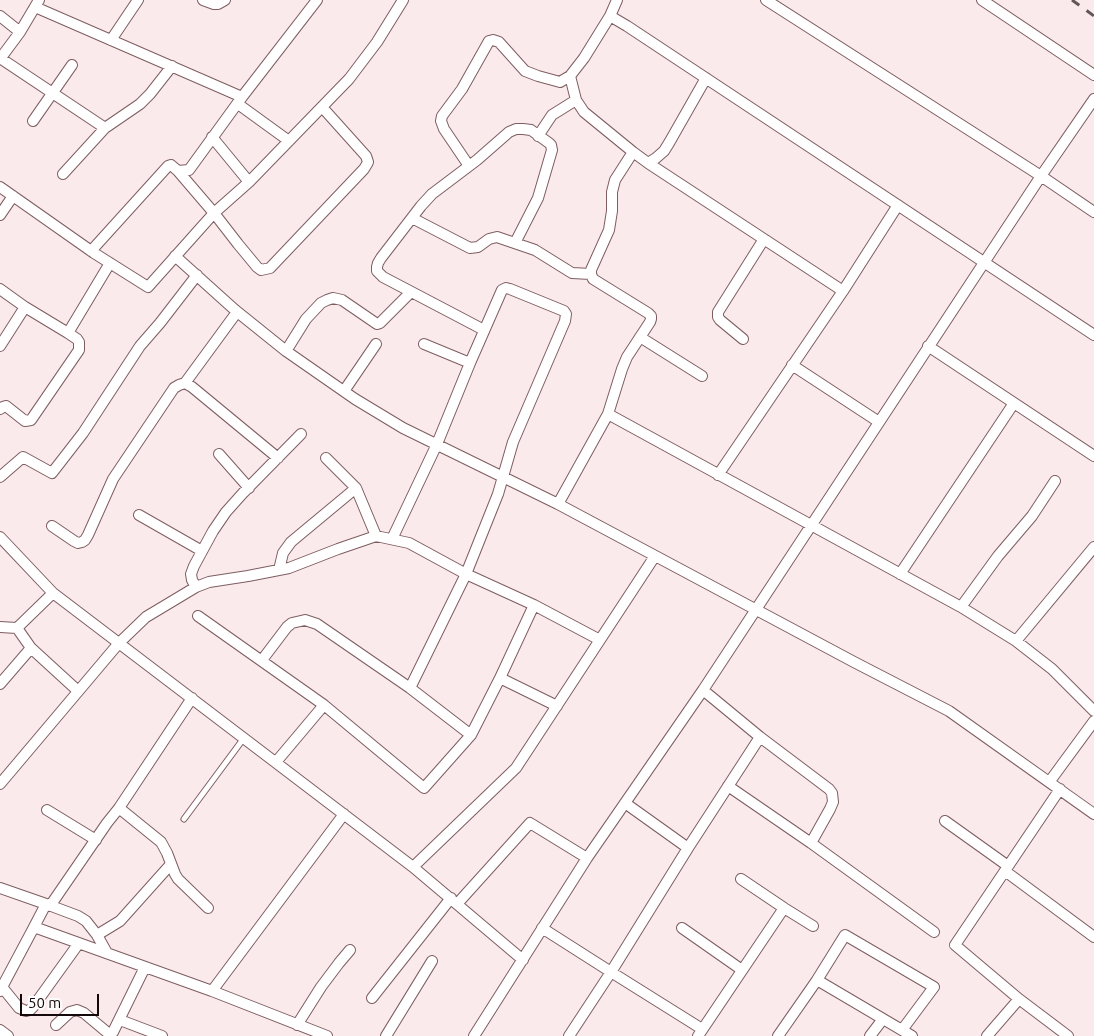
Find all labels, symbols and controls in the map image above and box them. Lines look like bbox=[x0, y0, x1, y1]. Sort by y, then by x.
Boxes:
scale bar bbox=[22, 984, 101, 1016]
text: 50 m bbox=[28, 994, 61, 1011]

